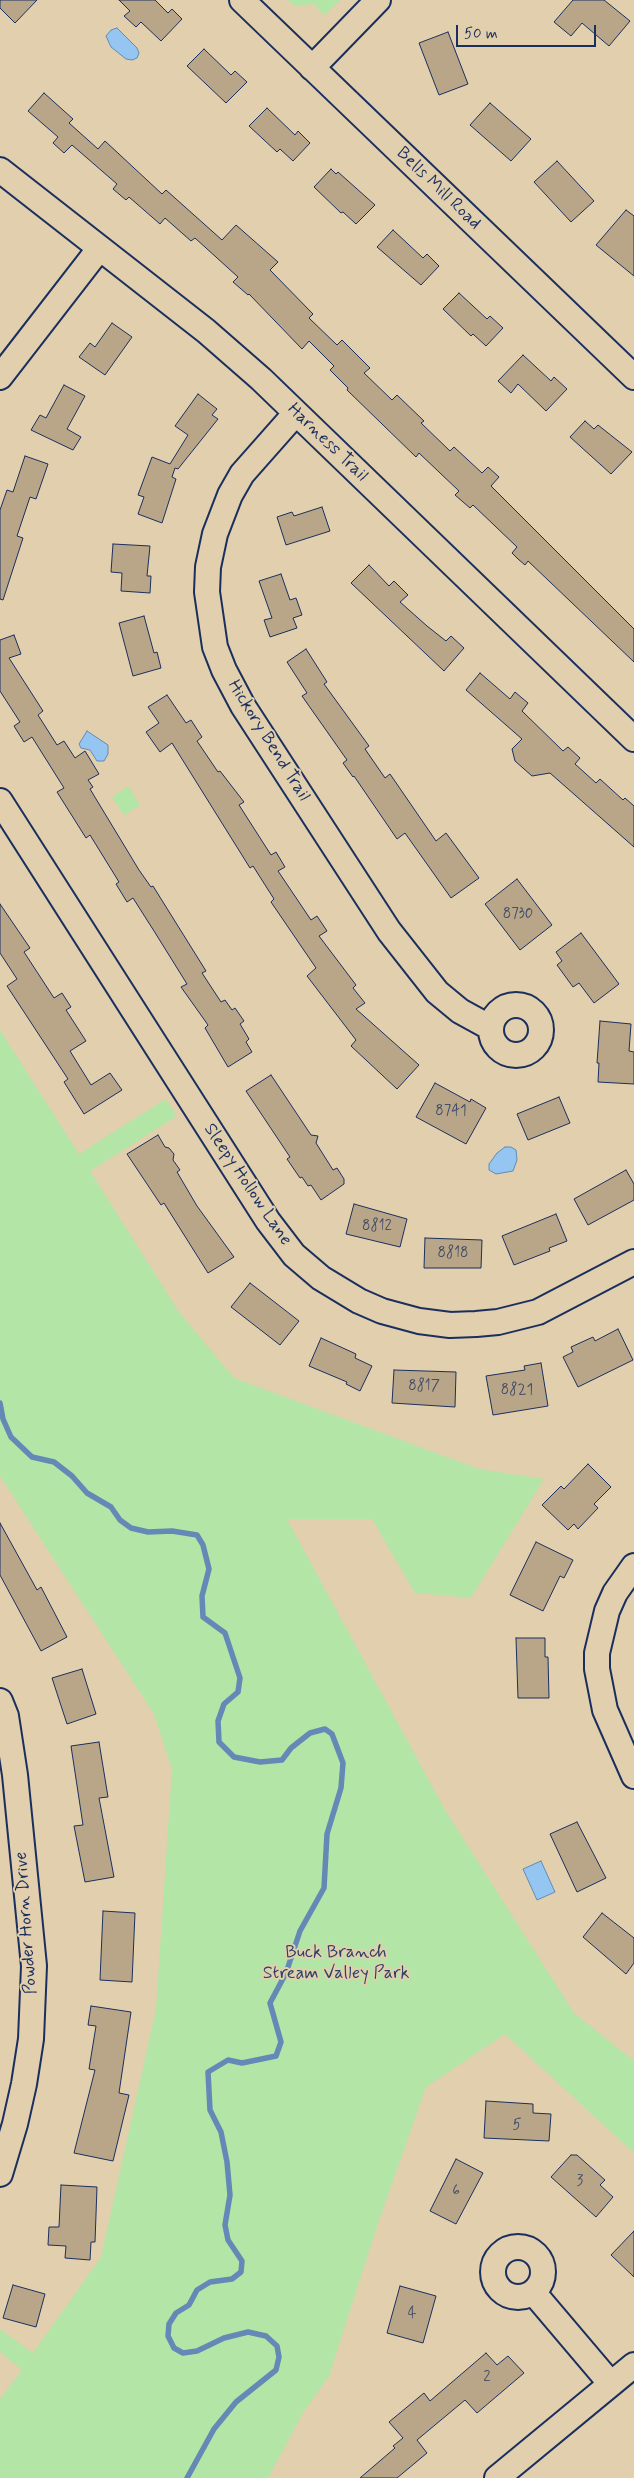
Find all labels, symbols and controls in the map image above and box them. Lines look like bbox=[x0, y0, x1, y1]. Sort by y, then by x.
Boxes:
scale bar bbox=[459, 15, 599, 47]
text: 50 m bbox=[464, 24, 498, 44]
street label: Bells Mill Road bbox=[391, 143, 485, 235]
street label: Harness Trail bbox=[282, 399, 372, 487]
street label: Hickory Bend Trail bbox=[222, 676, 314, 806]
house number: 8730 bbox=[503, 906, 533, 924]
house number: 8741 bbox=[435, 1103, 467, 1121]
street label: Sleepy Hollow Lane bbox=[198, 1120, 296, 1250]
house number: 8812 bbox=[362, 1218, 392, 1236]
house number: 8818 bbox=[438, 1245, 468, 1263]
house number: 8817 bbox=[408, 1378, 440, 1396]
house number: 8821 bbox=[501, 1382, 533, 1400]
street label: Powder Horn Drive bbox=[11, 1851, 43, 1995]
park label: Buck Branch Stream Valley Park bbox=[263, 1942, 409, 1985]
house number: 5 bbox=[513, 2117, 521, 2135]
house number: 3 bbox=[577, 2173, 583, 2191]
house number: 6 bbox=[452, 2183, 460, 2201]
house number: 4 bbox=[408, 2305, 416, 2323]
house number: 2 bbox=[483, 2369, 491, 2387]

